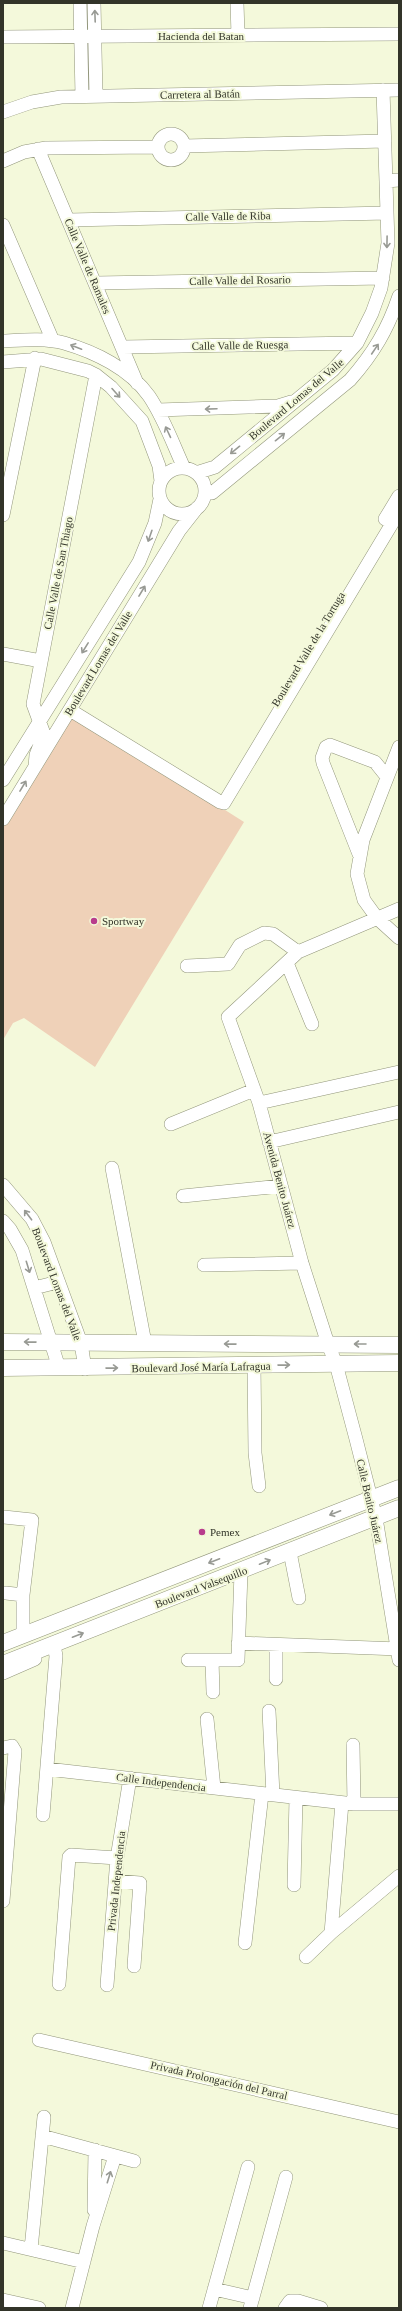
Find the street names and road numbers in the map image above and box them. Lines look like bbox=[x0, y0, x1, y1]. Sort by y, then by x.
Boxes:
street label: Hacienda del Batan bbox=[158, 30, 245, 42]
street label: Carretera al Batán bbox=[160, 87, 241, 101]
street label: Calle Valle de Riba bbox=[185, 209, 271, 223]
street label: Calle Valle de Ramales bbox=[63, 217, 113, 315]
street label: Calle Valle del Rosario bbox=[189, 273, 291, 287]
street label: Calle Valle de Ruesga bbox=[192, 338, 289, 352]
street label: Boulevard Lomas del Valle bbox=[246, 356, 346, 442]
street label: Calle Valle de San Thiago bbox=[41, 515, 75, 630]
street label: Boulevard Valle de la Tortuga bbox=[269, 589, 347, 708]
street label: Boulevard Lomas del Valle bbox=[62, 608, 134, 717]
street label: Avenida Benito Juárez bbox=[261, 1130, 299, 1230]
street label: Boulevard Lomas del Valle bbox=[30, 1226, 84, 1342]
street label: Boulevard José María Lafragua bbox=[131, 1360, 271, 1374]
street label: Calle Benito Juárez bbox=[354, 1458, 386, 1544]
street label: Boulevard Valsequillo bbox=[153, 1564, 249, 1610]
street label: Calle Independencia bbox=[116, 1771, 207, 1793]
street label: Privada Independencia bbox=[105, 1830, 127, 1932]
street label: Privada Prolongación del Parral bbox=[149, 2058, 289, 2102]

